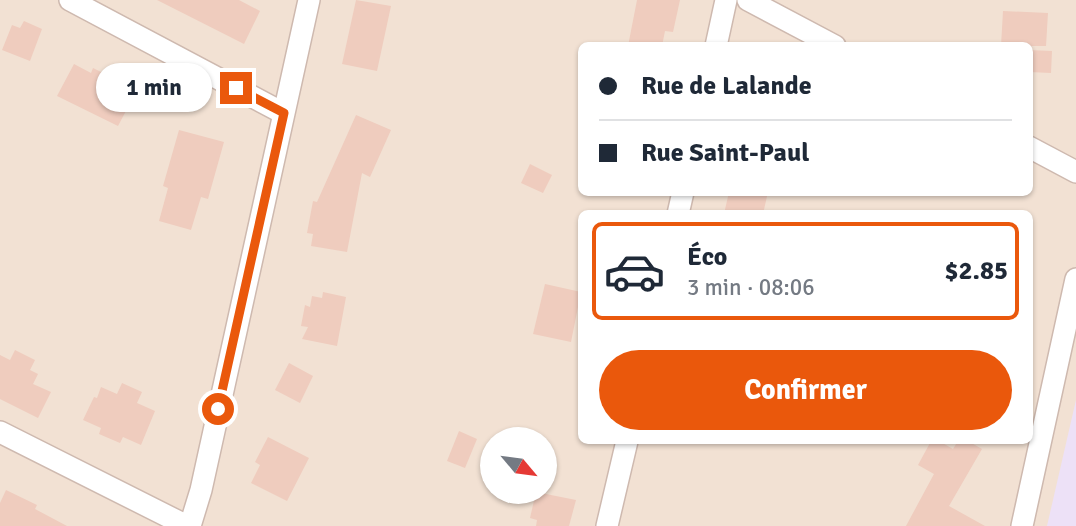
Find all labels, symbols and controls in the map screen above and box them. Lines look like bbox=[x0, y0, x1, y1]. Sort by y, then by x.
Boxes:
callout: 1 min bbox=[96, 64, 212, 112]
text: Rue de Lalande bbox=[641, 70, 812, 102]
route end bbox=[220, 72, 252, 104]
text: 1 min bbox=[126, 73, 182, 102]
text: Rue Saint-Paul bbox=[641, 137, 809, 169]
icon: car bbox=[603, 240, 666, 303]
text: Éco bbox=[687, 241, 727, 273]
text: $2.85 bbox=[944, 255, 1008, 287]
text: 3 min · 08:06 bbox=[687, 273, 815, 302]
button: Confirmer bbox=[599, 350, 1012, 430]
route start bbox=[202, 393, 234, 425]
north arrow bbox=[480, 427, 556, 504]
map controls bbox=[480, 427, 557, 504]

